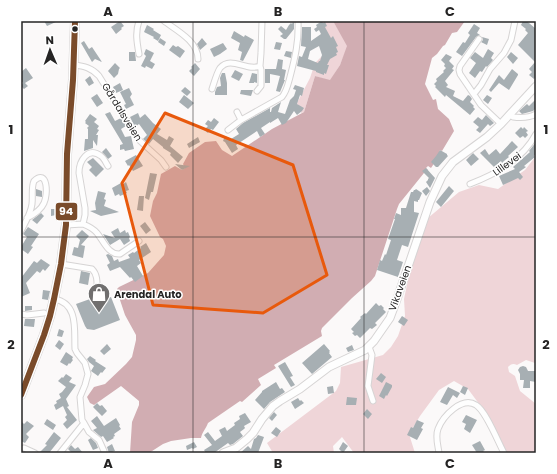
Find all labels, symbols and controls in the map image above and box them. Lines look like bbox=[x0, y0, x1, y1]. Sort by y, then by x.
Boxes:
text: A bbox=[103, 2, 113, 21]
text: B bbox=[274, 2, 283, 21]
text: C bbox=[445, 2, 455, 21]
unlabelled marker bbox=[70, 24, 80, 34]
north arrow bbox=[30, 30, 70, 70]
text: N bbox=[45, 32, 54, 48]
street label: Gårdalsveien bbox=[98, 80, 146, 144]
text: 1 bbox=[9, 120, 13, 139]
text: 1 bbox=[544, 120, 548, 139]
street label: Lillevei bbox=[490, 148, 524, 180]
line badge: 94 bbox=[55, 202, 78, 221]
text: 94 bbox=[59, 203, 74, 219]
street label: Vikaveien bbox=[385, 263, 415, 313]
shop icon: Arendal Auto bbox=[86, 281, 112, 314]
place label: Arendal Auto bbox=[114, 287, 182, 302]
text: 2 bbox=[7, 335, 15, 354]
text: 2 bbox=[542, 335, 550, 354]
text: A bbox=[103, 454, 113, 473]
text: B bbox=[274, 454, 283, 473]
text: C bbox=[445, 454, 455, 473]

